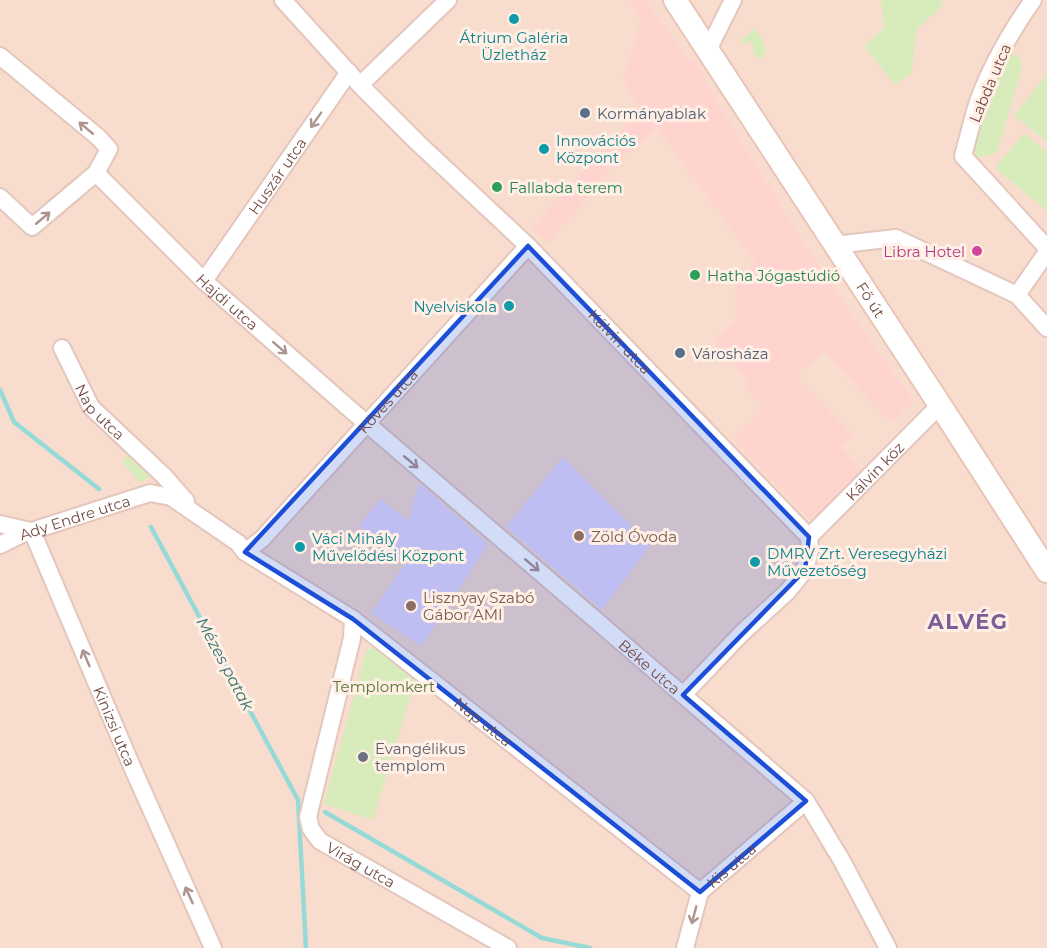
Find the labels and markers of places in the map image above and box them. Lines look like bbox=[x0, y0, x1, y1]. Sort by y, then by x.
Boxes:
marker: Átrium Galéria Üzletház bbox=[507, 12, 521, 26]
place label: Átrium Galéria Üzletház bbox=[460, 28, 568, 64]
place label: Kormányablak bbox=[597, 104, 706, 123]
marker: Kormányablak bbox=[578, 106, 592, 120]
place label: Innovációs Központ bbox=[556, 131, 636, 167]
marker: Innovációs Központ bbox=[537, 142, 551, 156]
place label: Fallabda terem bbox=[509, 178, 623, 197]
marker: Fallabda terem bbox=[490, 180, 504, 194]
place label: Libra Hotel bbox=[883, 242, 965, 261]
marker: Libra Hotel bbox=[970, 244, 984, 258]
place label: Hatha Jógastúdió bbox=[707, 266, 840, 285]
marker: Hatha Jógastúdió bbox=[688, 268, 702, 282]
place label: Nyelviskola bbox=[413, 297, 497, 316]
marker: Nyelviskola bbox=[502, 299, 516, 313]
place label: Városháza bbox=[692, 344, 769, 363]
marker: Városháza bbox=[673, 346, 687, 360]
place label: Zöld Óvoda bbox=[591, 527, 677, 546]
place label: Váci Mihály Művelődési Központ bbox=[312, 529, 464, 565]
marker: Zöld Óvoda bbox=[572, 529, 586, 543]
marker: Váci Mihály Művelődési Központ bbox=[293, 540, 307, 554]
place label: DMRV Zrt. Veresegyházi Művezetőség bbox=[767, 544, 947, 580]
marker: DMRV Zrt. Veresegyházi Művezetőség bbox=[748, 555, 762, 569]
place label: Lisznyay Szabó Gábor AMI bbox=[423, 588, 534, 624]
marker: Lisznyay Szabó Gábor AMI bbox=[404, 599, 418, 613]
place label: Evangélikus templom bbox=[375, 739, 465, 775]
marker: Evangélikus templom bbox=[356, 750, 370, 764]

